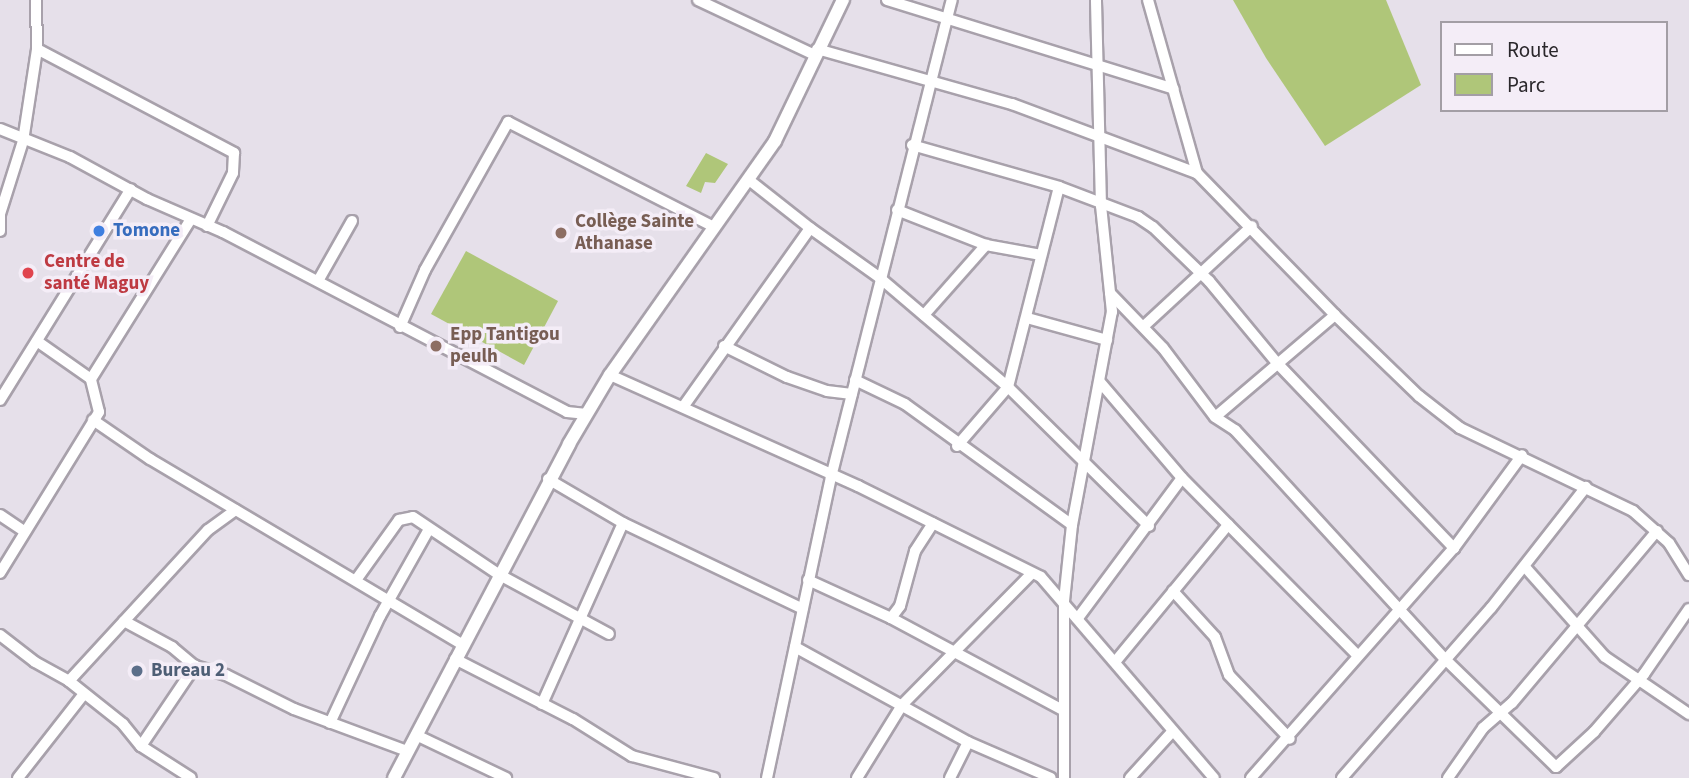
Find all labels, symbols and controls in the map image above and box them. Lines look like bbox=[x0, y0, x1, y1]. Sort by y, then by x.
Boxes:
legend bbox=[1440, 21, 1668, 112]
text: Route bbox=[1507, 35, 1559, 65]
text: Parc bbox=[1507, 70, 1545, 100]
place label: Collège Sainte Athanase bbox=[575, 211, 694, 255]
place label: Tomone bbox=[113, 220, 180, 242]
marker: Tomone bbox=[91, 223, 107, 239]
marker: Collège Sainte Athanase bbox=[553, 225, 569, 241]
place label: Centre de santé Maguy bbox=[44, 251, 149, 295]
marker: Centre de santé Maguy bbox=[18, 263, 38, 283]
place label: Epp Tantigou peulh bbox=[450, 324, 560, 368]
marker: Epp Tantigou peulh bbox=[428, 338, 444, 354]
place label: Bureau 2 bbox=[151, 660, 225, 682]
marker: Bureau 2 bbox=[129, 663, 145, 679]

